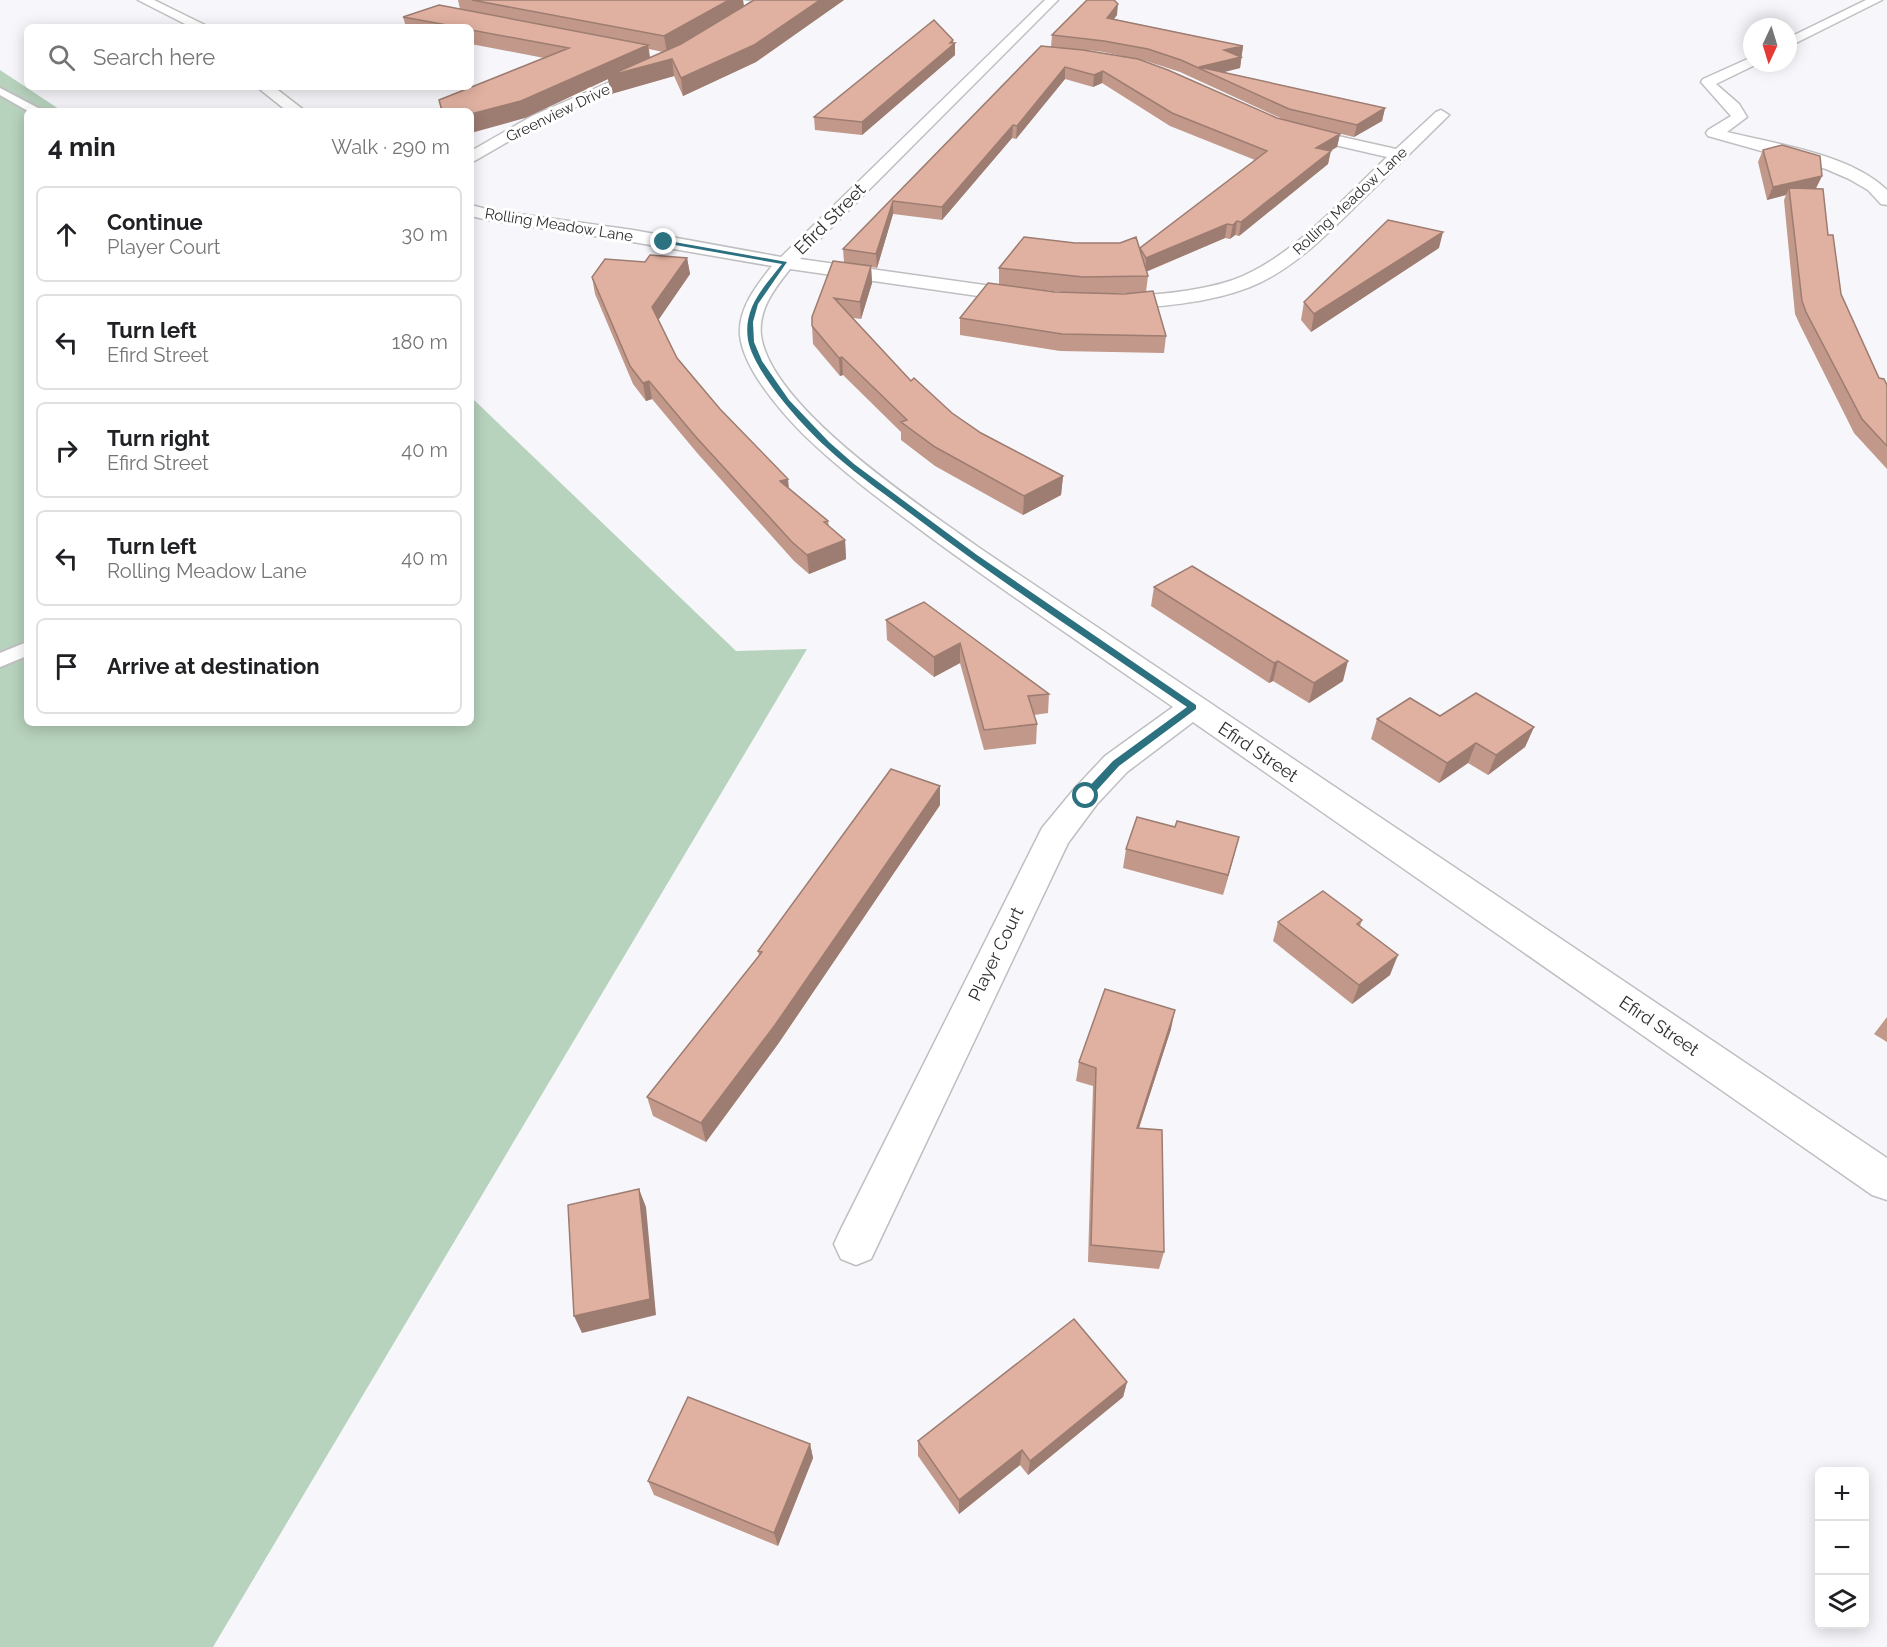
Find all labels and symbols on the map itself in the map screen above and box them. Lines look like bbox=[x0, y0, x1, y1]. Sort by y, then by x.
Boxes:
north arrow bbox=[1743, 18, 1797, 72]
street label: Greenview Drive bbox=[503, 80, 613, 146]
street label: Rolling Meadow Lane bbox=[1289, 143, 1411, 259]
street label: Efird Street bbox=[790, 179, 869, 258]
street label: Rolling Meadow Lane bbox=[484, 204, 635, 246]
route end bbox=[650, 228, 676, 254]
street label: Efird Street bbox=[1214, 717, 1302, 786]
route start bbox=[1072, 782, 1098, 808]
street label: Player Court bbox=[964, 903, 1027, 1004]
street label: Efird Street bbox=[1615, 991, 1703, 1060]

